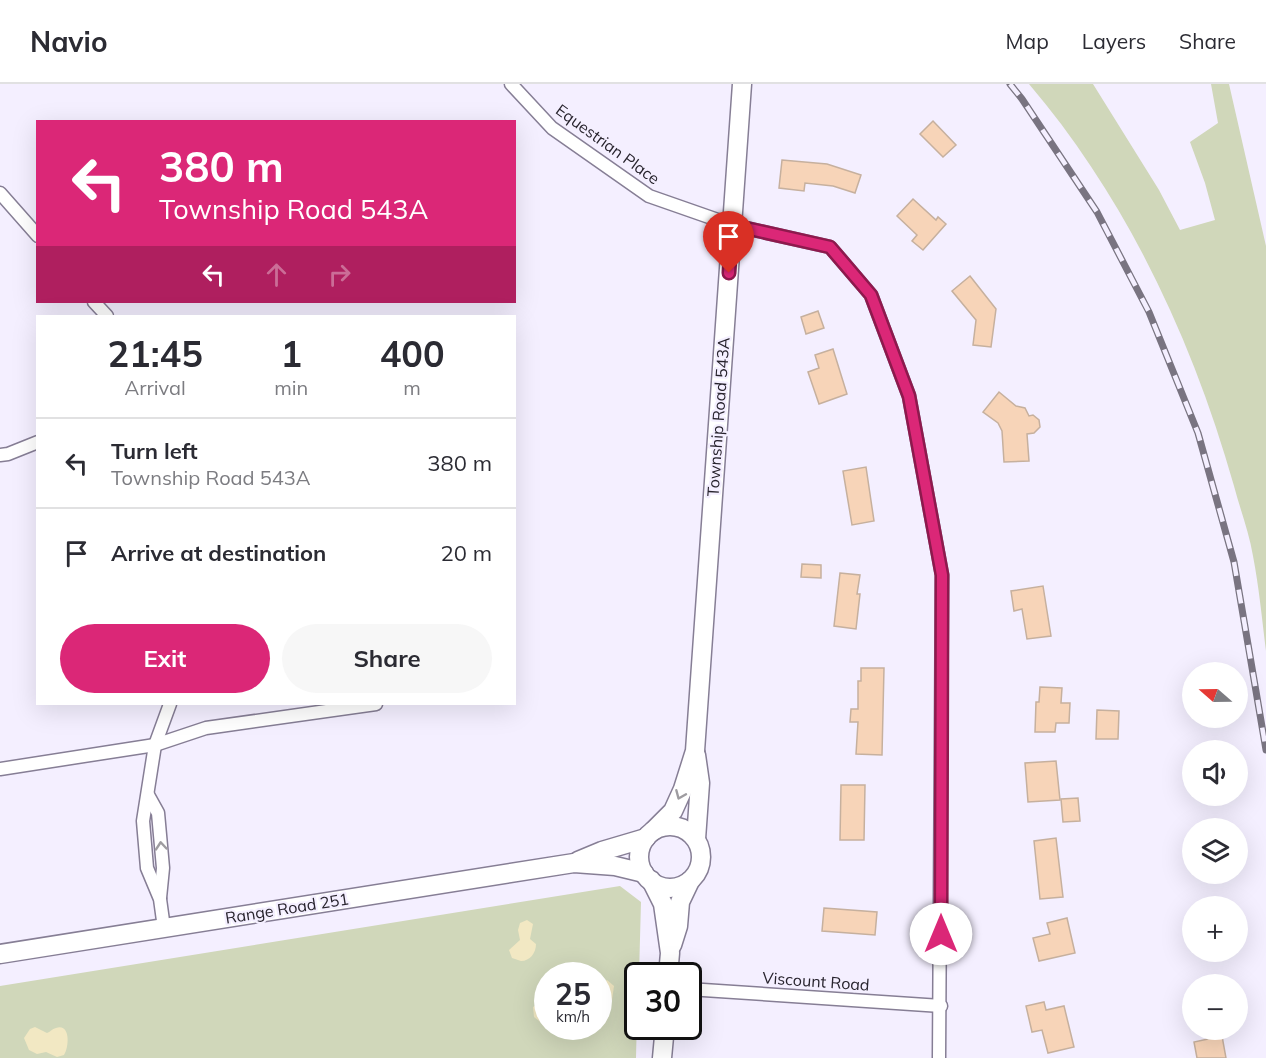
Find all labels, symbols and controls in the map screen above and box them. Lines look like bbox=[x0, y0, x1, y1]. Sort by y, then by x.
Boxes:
text: Navio bbox=[30, 24, 107, 59]
text: Map bbox=[1006, 28, 1049, 54]
text: Layers bbox=[1082, 28, 1146, 54]
text: Share bbox=[1179, 28, 1236, 54]
street label: Equestrian Place bbox=[552, 100, 664, 188]
text: 380 m bbox=[159, 140, 284, 193]
icon: left bbox=[60, 144, 138, 222]
text: Township Road 543A bbox=[159, 192, 428, 226]
pin bbox=[703, 211, 754, 273]
icon: arrive bbox=[712, 220, 745, 253]
icon: left bbox=[197, 258, 230, 291]
icon: ahead bbox=[260, 258, 293, 291]
icon: right bbox=[323, 258, 356, 291]
text: 21:45 bbox=[107, 331, 203, 376]
text: 1 bbox=[280, 331, 302, 376]
text: 400 bbox=[380, 331, 445, 376]
street label: Township Road 543A bbox=[702, 336, 734, 497]
text: Arrival bbox=[125, 375, 186, 400]
text: min bbox=[274, 375, 308, 400]
text: m bbox=[403, 375, 421, 400]
text: Turn left bbox=[111, 437, 198, 465]
icon: left bbox=[60, 447, 93, 480]
text: 380 m bbox=[427, 449, 492, 477]
text: Township Road 543A bbox=[111, 465, 311, 490]
icon: arrive bbox=[60, 537, 93, 570]
text: Arrive at destination bbox=[111, 539, 326, 567]
text: 20 m bbox=[441, 539, 492, 567]
button: Exit bbox=[60, 624, 270, 693]
button: Share bbox=[282, 624, 492, 693]
north arrow bbox=[1182, 662, 1248, 728]
map controls bbox=[1182, 662, 1248, 1040]
button: sound bbox=[1182, 740, 1248, 806]
one-way arrow bbox=[676, 788, 688, 799]
button: layers bbox=[1182, 818, 1248, 884]
one-way arrow bbox=[155, 841, 168, 850]
street label: Range Road 251 bbox=[224, 888, 350, 928]
button: + bbox=[1182, 896, 1248, 962]
position arrow bbox=[909, 902, 973, 966]
speed limit sign: 30 bbox=[624, 962, 702, 1040]
street label: Viscount Road bbox=[762, 967, 870, 995]
button: − bbox=[1182, 974, 1248, 1040]
text: 25 bbox=[555, 975, 591, 1013]
text: km/h bbox=[556, 1007, 590, 1026]

